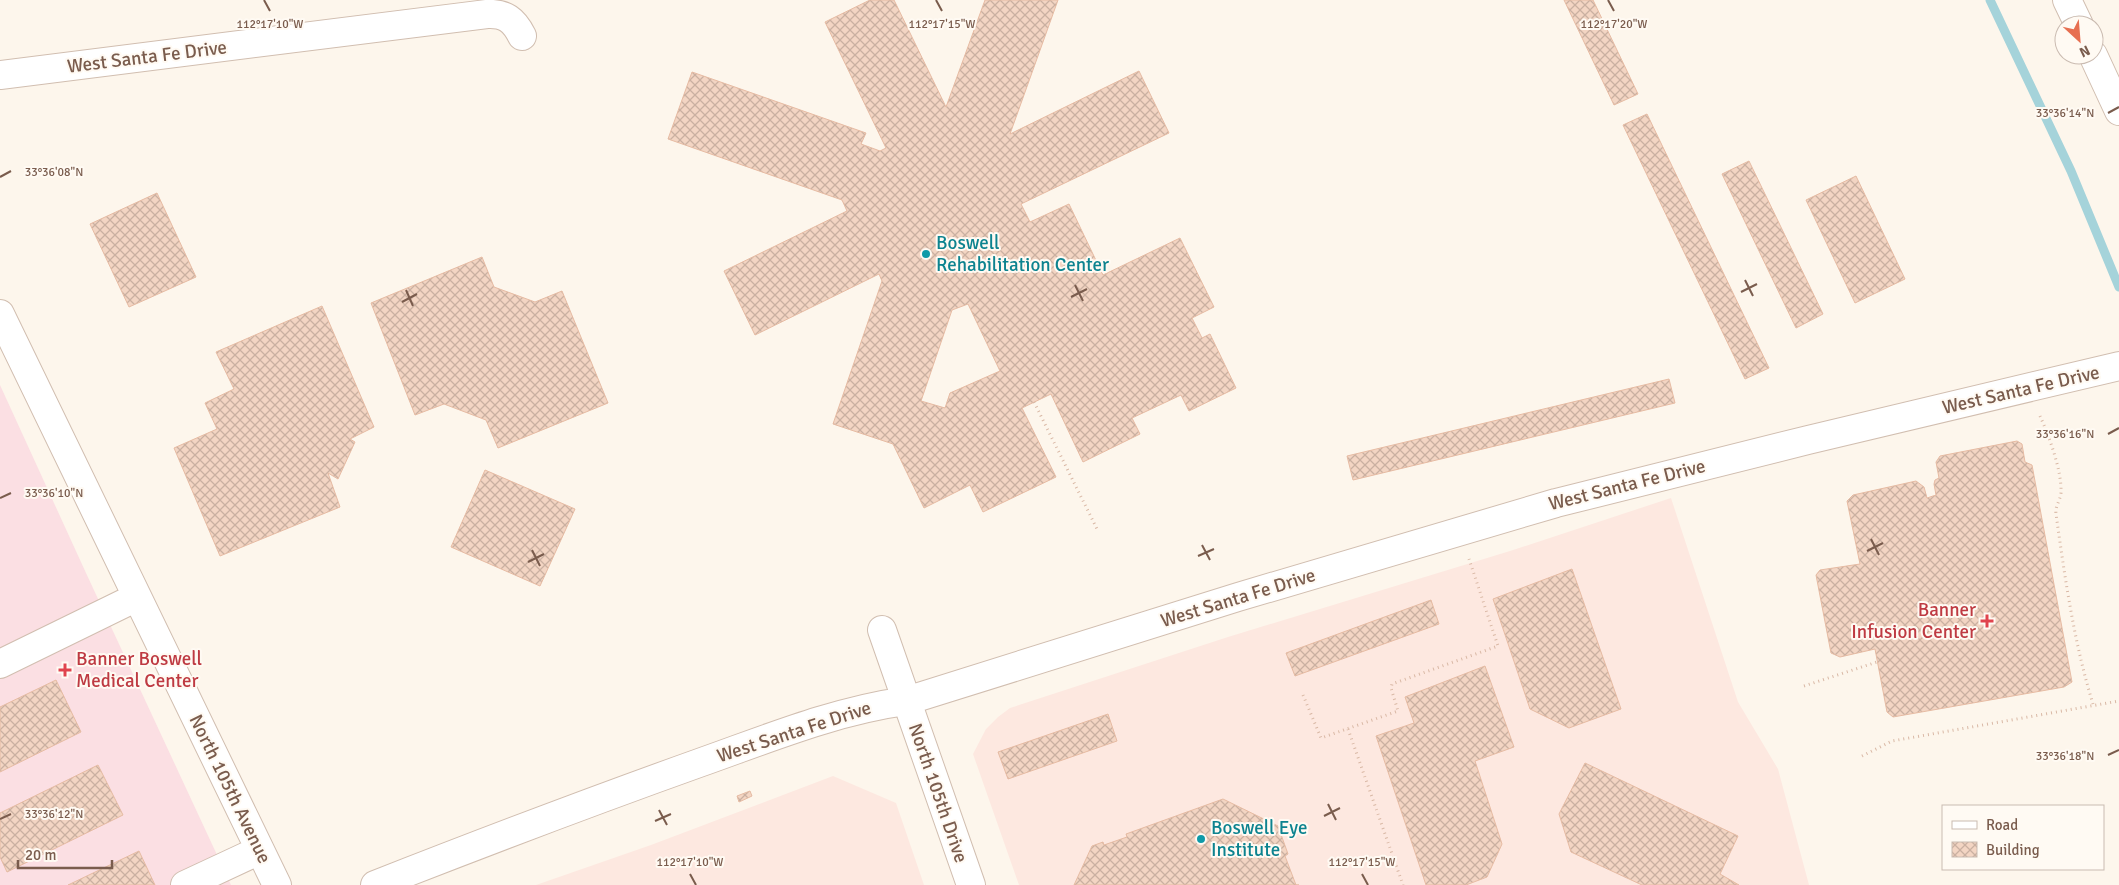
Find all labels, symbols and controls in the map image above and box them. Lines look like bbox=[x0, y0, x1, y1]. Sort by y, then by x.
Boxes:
north arrow bbox=[2054, 15, 2104, 65]
text: 112°17'10"W bbox=[236, 17, 304, 32]
text: 112°17'15"W bbox=[908, 17, 976, 32]
text: 112°17'20"W bbox=[1580, 17, 1648, 32]
street label: West Santa Fe Drive bbox=[66, 35, 228, 79]
text: N bbox=[2076, 41, 2093, 61]
text: 33°36'14"N bbox=[2036, 106, 2094, 121]
text: 33°36'08"N bbox=[25, 165, 83, 180]
place label: Boswell Rehabilitation Center bbox=[936, 231, 1109, 277]
marker: Boswell Rehabilitation Center bbox=[920, 248, 932, 260]
street label: West Santa Fe Drive bbox=[1940, 360, 2102, 420]
text: 33°36'16"N bbox=[2036, 427, 2094, 442]
street label: West Santa Fe Drive bbox=[1546, 454, 1708, 516]
text: 33°36'10"N bbox=[25, 486, 83, 501]
street label: West Santa Fe Drive bbox=[1158, 563, 1318, 633]
place label: Banner Infusion Center bbox=[1851, 598, 1976, 644]
marker: Banner Infusion Center bbox=[1980, 614, 1994, 628]
place label: Banner Boswell Medical Center bbox=[76, 647, 202, 693]
marker: Banner Boswell Medical Center bbox=[58, 663, 72, 677]
street label: West Santa Fe Drive bbox=[714, 696, 874, 768]
street label: North 105th Avenue bbox=[184, 711, 276, 867]
street label: North 105th Drive bbox=[903, 720, 973, 866]
text: 33°36'18"N bbox=[2036, 749, 2094, 764]
legend bbox=[1942, 805, 2104, 870]
text: 33°36'12"N bbox=[25, 807, 83, 822]
place label: Boswell Eye Institute bbox=[1211, 816, 1307, 862]
text: Road bbox=[1986, 816, 2018, 834]
marker: Boswell Eye Institute bbox=[1195, 833, 1207, 845]
scale bar bbox=[18, 838, 111, 870]
text: Building bbox=[1986, 841, 2040, 859]
text: 20 m bbox=[25, 846, 56, 864]
text: 112°17'10"W bbox=[656, 855, 724, 870]
text: 112°17'15"W bbox=[1328, 855, 1396, 870]

